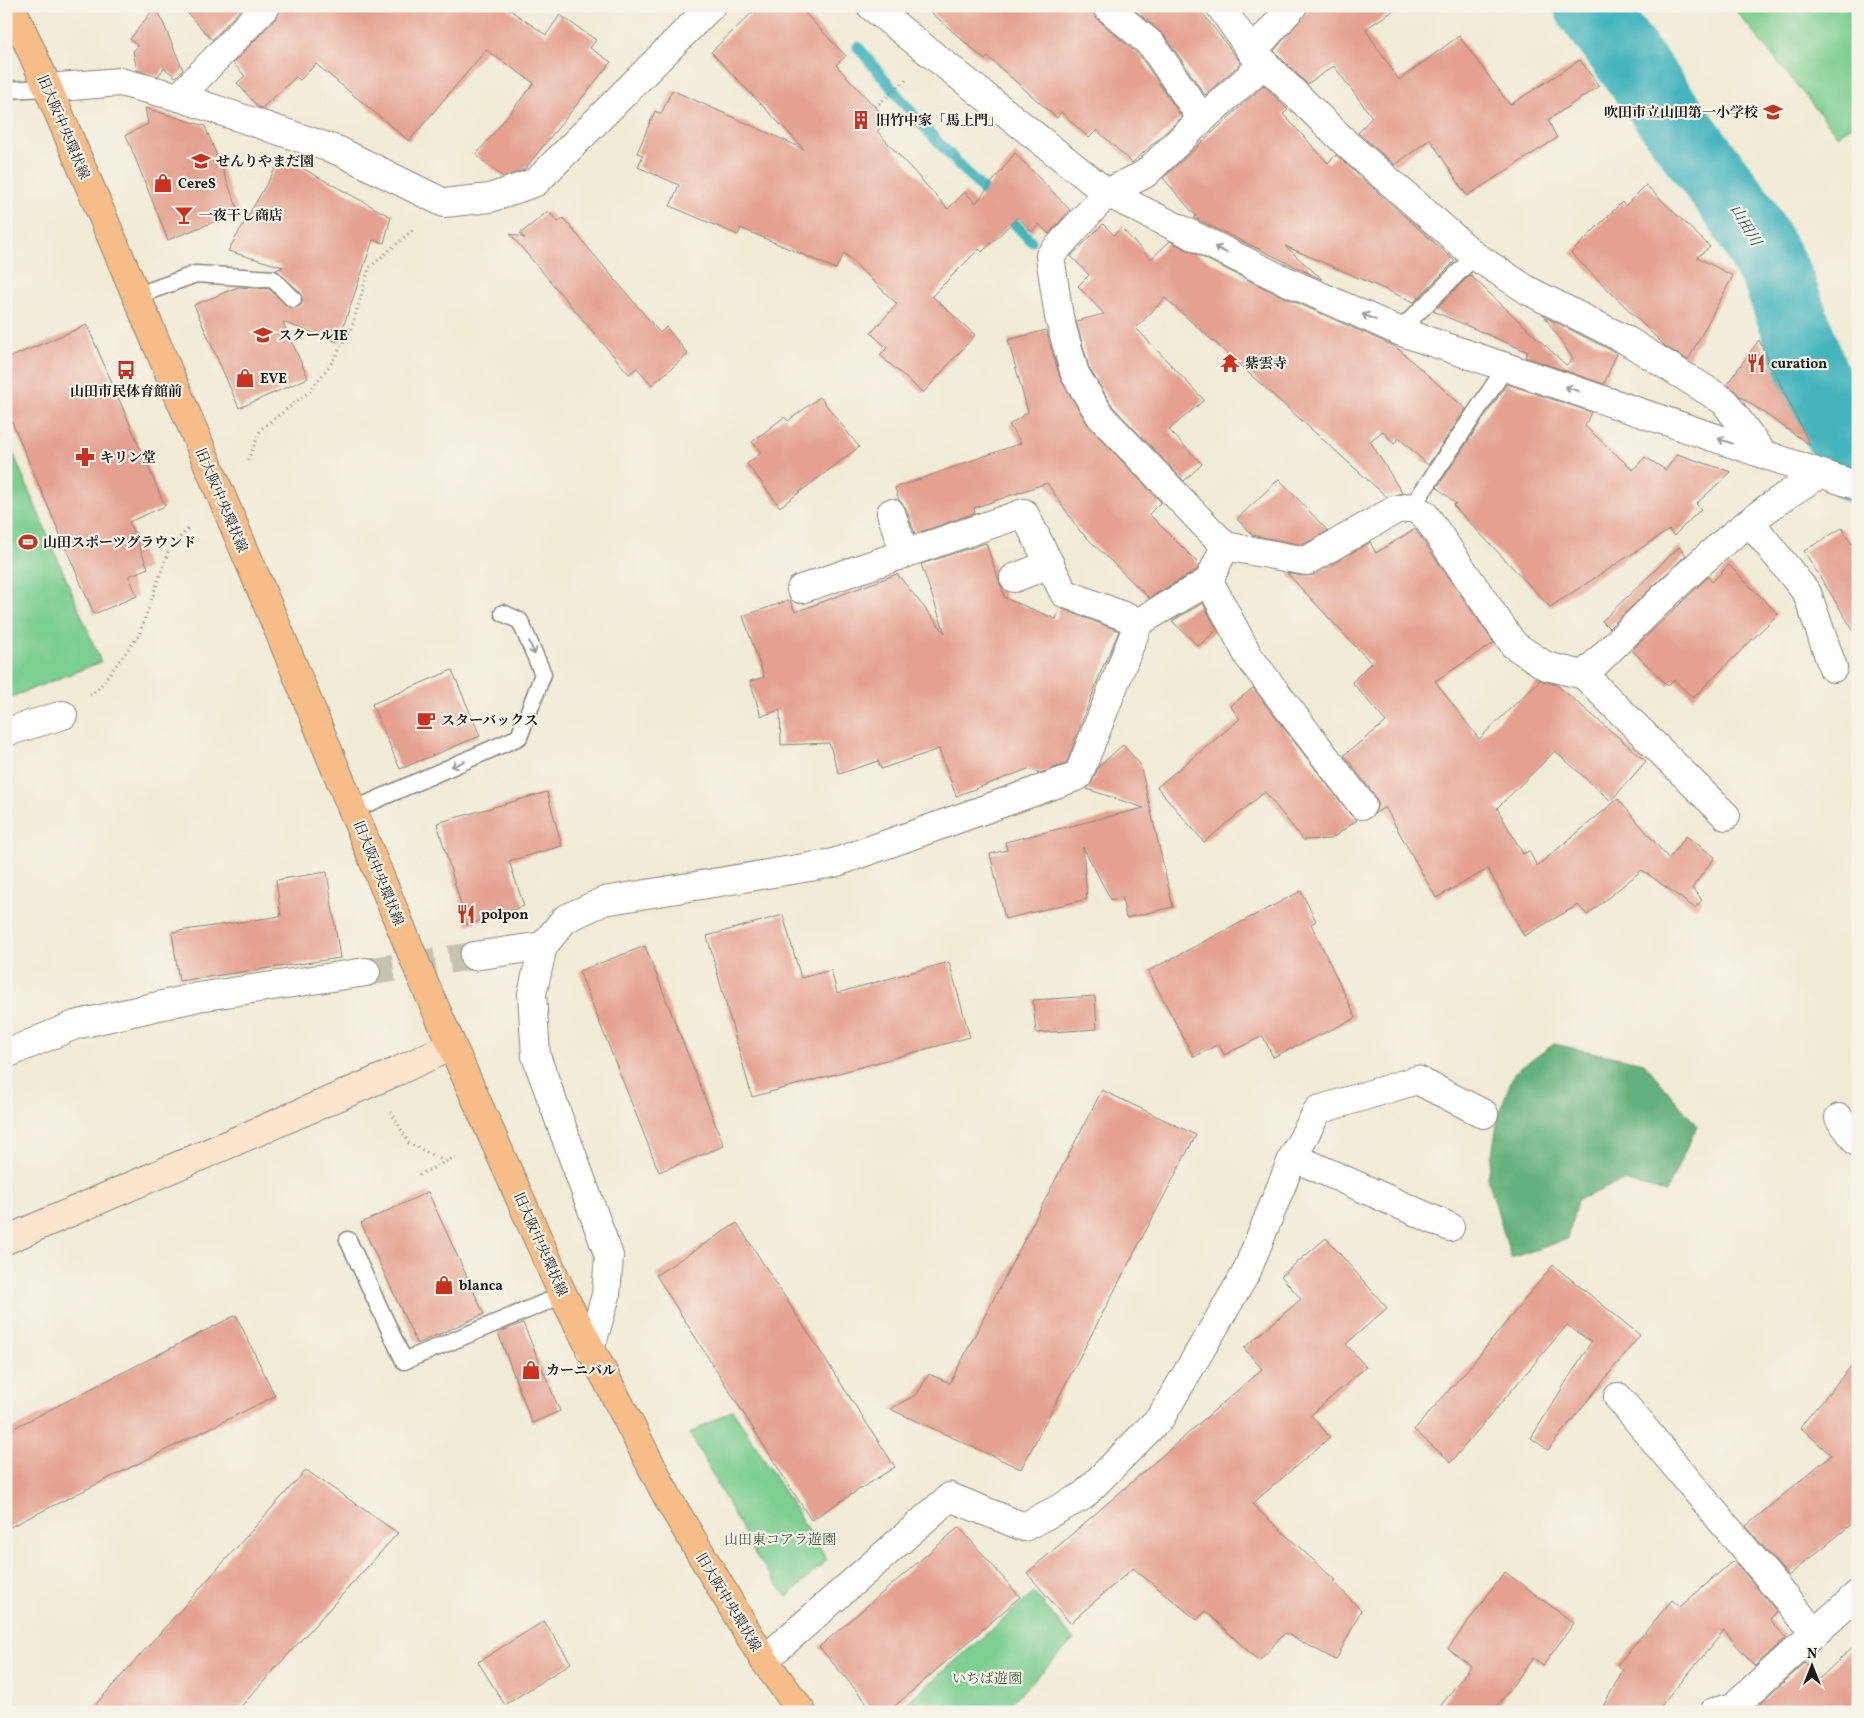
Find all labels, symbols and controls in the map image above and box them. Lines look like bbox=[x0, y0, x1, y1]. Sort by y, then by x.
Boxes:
street label: 旧大阪中央環状線 bbox=[32, 72, 93, 183]
school or university icon: 吹田市立山田第一小学校 bbox=[1762, 101, 1784, 123]
place label: 吹田市立山田第一小学校 bbox=[1604, 104, 1758, 123]
building icon: 旧竹中家「馬上門」 bbox=[850, 109, 872, 131]
place label: 旧竹中家「馬上門」 bbox=[876, 112, 1002, 131]
school or university icon: せんりやまだ園 bbox=[190, 150, 212, 172]
place label: せんりやまだ園 bbox=[216, 153, 314, 172]
shop icon: CereS bbox=[152, 172, 174, 194]
place label: CereS bbox=[178, 175, 216, 194]
water label: 山田川 bbox=[1724, 201, 1766, 252]
bar icon: 一夜干し商店 bbox=[173, 204, 195, 226]
place label: 一夜干し商店 bbox=[199, 207, 283, 226]
one-way arrow bbox=[1214, 245, 1229, 254]
one-way arrow bbox=[1362, 312, 1377, 322]
school or university icon: スクールIE bbox=[252, 324, 274, 346]
place label: スクールIE bbox=[278, 327, 348, 346]
temple icon: 紫雲寺 bbox=[1219, 352, 1241, 374]
restaurant icon: curation bbox=[1745, 352, 1767, 374]
place label: 紫雲寺 bbox=[1245, 355, 1287, 374]
place label: curation bbox=[1771, 355, 1827, 374]
bus stop icon: 山田市民体育館前 bbox=[115, 359, 137, 381]
shop icon: EVE bbox=[234, 367, 256, 389]
place label: EVE bbox=[260, 370, 287, 389]
place label: 山田市民体育館前 bbox=[70, 383, 182, 402]
one-way arrow bbox=[1564, 384, 1580, 393]
one-way arrow bbox=[1718, 436, 1734, 445]
street label: 旧大阪中央環状線 bbox=[190, 445, 251, 556]
pharmacy icon: キリン堂 bbox=[74, 446, 96, 468]
place label: キリン堂 bbox=[100, 449, 156, 468]
sports icon: 山田スポーツグラウンド bbox=[17, 531, 39, 553]
place label: 山田スポーツグラウンド bbox=[43, 534, 196, 553]
one-way arrow bbox=[527, 640, 537, 655]
cafe icon: スターバックス bbox=[415, 709, 437, 731]
place label: スターバックス bbox=[441, 712, 538, 731]
one-way arrow bbox=[451, 760, 466, 769]
street label: 旧大阪中央環状線 bbox=[348, 818, 407, 929]
restaurant icon: polpon bbox=[455, 903, 477, 925]
place label: polpon bbox=[481, 906, 529, 925]
street label: 旧大阪中央環状線 bbox=[508, 1190, 571, 1300]
shop icon: blanca bbox=[433, 1274, 455, 1296]
place label: blanca bbox=[459, 1277, 503, 1296]
shop icon: カーニバル bbox=[520, 1359, 542, 1381]
place label: カーニバル bbox=[546, 1362, 616, 1381]
park label: 山田東コアラ遊園 bbox=[724, 1531, 836, 1550]
street label: 旧大阪中央環状線 bbox=[691, 1550, 765, 1656]
north arrow bbox=[1786, 1640, 1836, 1690]
text: N bbox=[1807, 1645, 1817, 1664]
park label: いちば遊園 bbox=[952, 1670, 1022, 1689]

